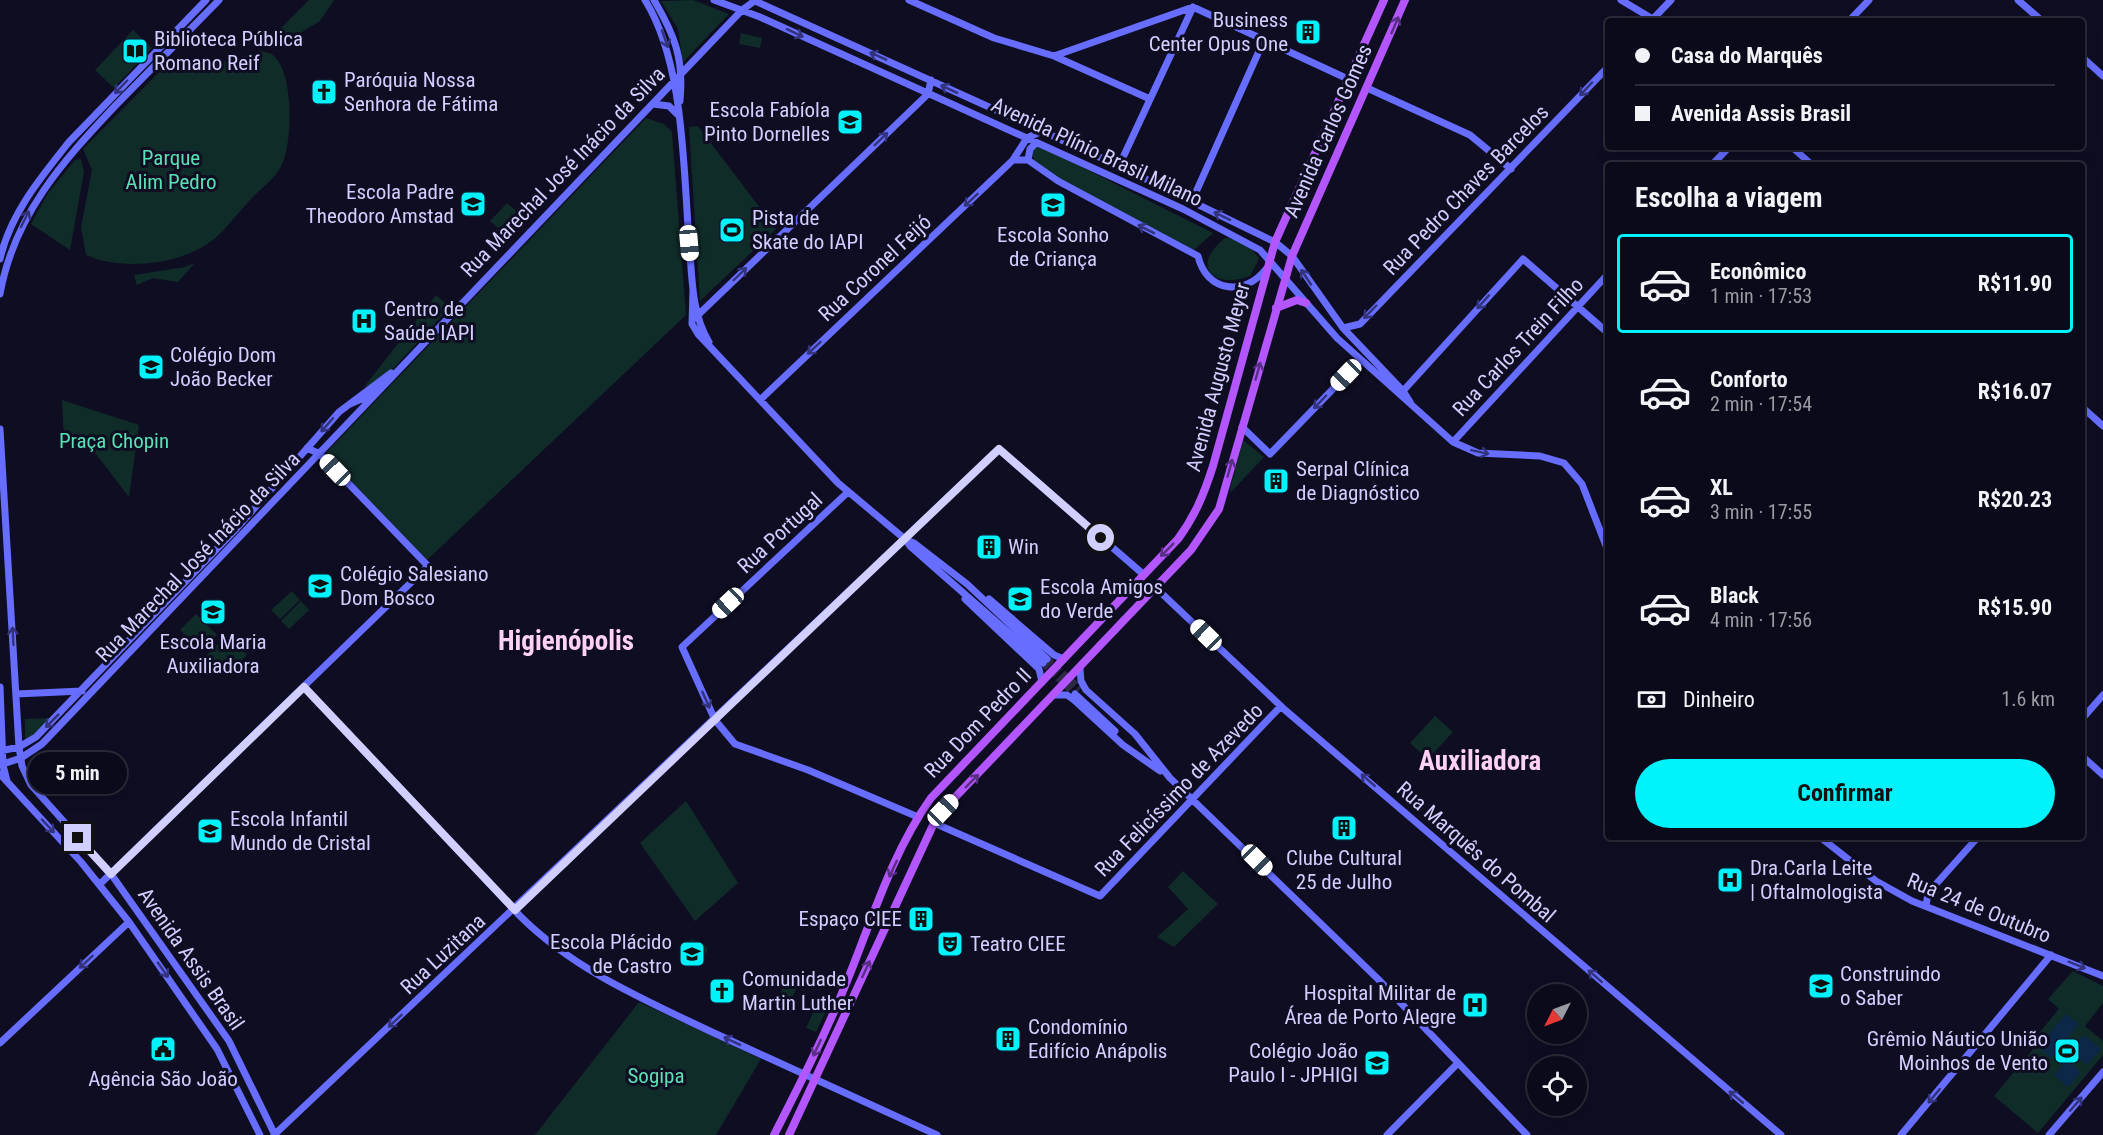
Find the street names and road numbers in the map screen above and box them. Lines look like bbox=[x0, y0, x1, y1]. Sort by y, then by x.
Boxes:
street label: Avenida Carlos Gomes bbox=[1279, 41, 1377, 221]
street label: Rua Marechal José Inácio da Silva bbox=[456, 62, 670, 282]
street label: Avenida Plínio Brasil Milano bbox=[988, 92, 1206, 212]
street label: Rua Pedro Chaves Barcelos bbox=[1379, 100, 1553, 280]
street label: Rua Coronel Feijó bbox=[814, 210, 936, 326]
street label: Rua Carlos Trein Filho bbox=[1448, 273, 1588, 421]
street label: Avenida Augusto Meyer bbox=[1181, 280, 1255, 474]
street label: Rua Marechal José Inácio da Silva bbox=[91, 447, 305, 667]
street label: Rua Portugal bbox=[733, 488, 827, 578]
street label: Rua Dom Pedro II bbox=[920, 663, 1036, 783]
street label: Rua Felicíssimo de Azevedo bbox=[1090, 699, 1268, 881]
street label: Rua Marquês do Pombal bbox=[1392, 777, 1560, 927]
street label: Rua 24 de Outubro bbox=[1904, 868, 2054, 948]
street label: Avenida Assis Brasil bbox=[133, 883, 249, 1035]
street label: Rua Luzitana bbox=[396, 909, 490, 999]

